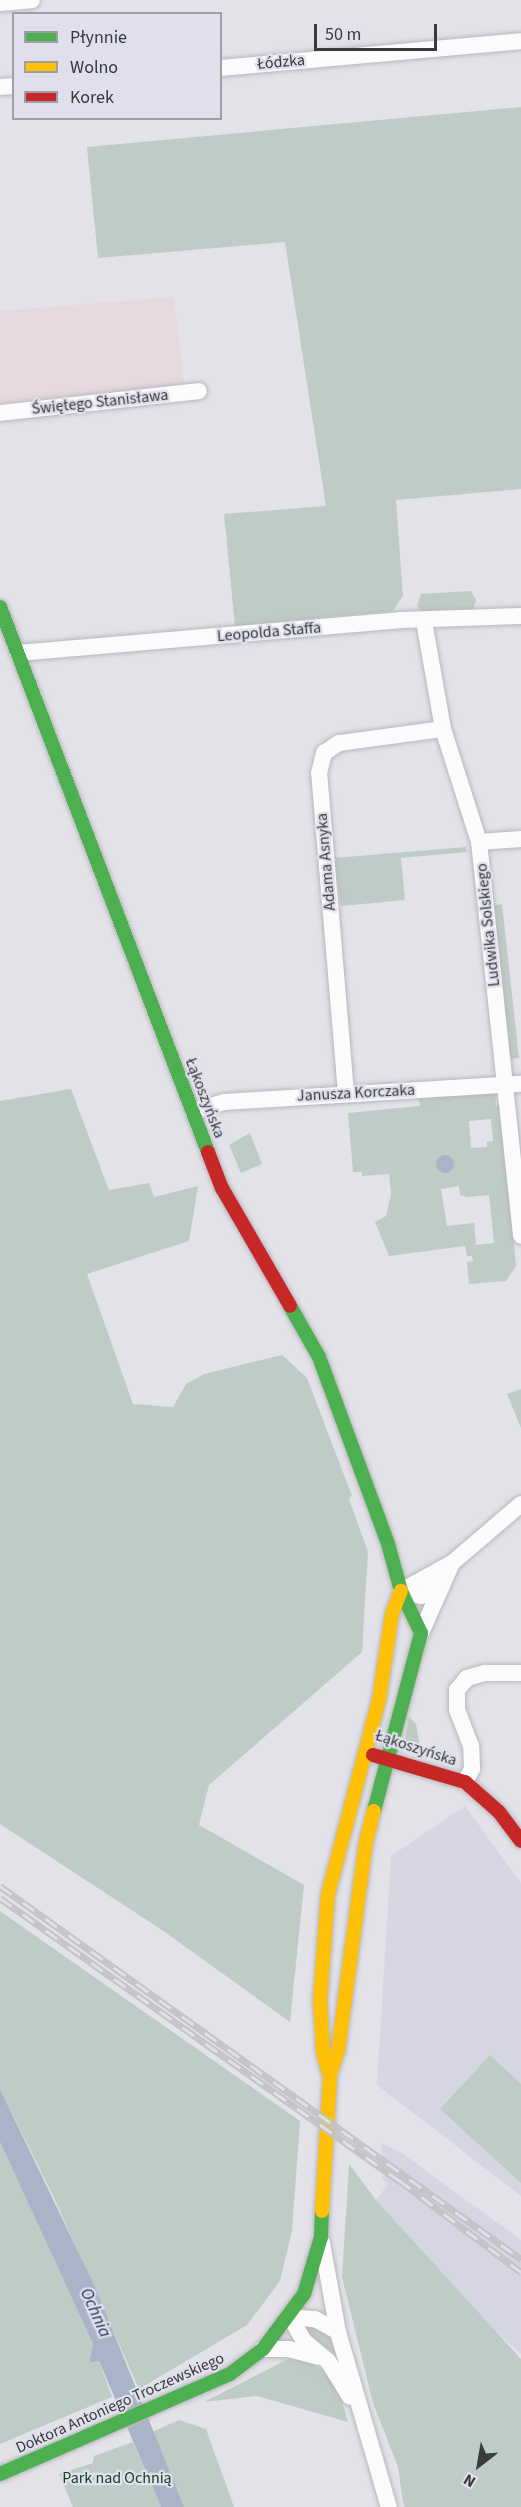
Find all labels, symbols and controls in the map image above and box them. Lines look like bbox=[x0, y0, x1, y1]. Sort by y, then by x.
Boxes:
legend bbox=[12, 12, 222, 120]
scale bar bbox=[317, 12, 440, 50]
text: 50 m bbox=[325, 22, 361, 47]
text: Płynnie bbox=[70, 25, 127, 50]
street label: Łódzka bbox=[256, 50, 306, 74]
text: Wolno bbox=[70, 55, 118, 80]
text: Korek bbox=[70, 85, 114, 110]
street label: Świętego Stanisława bbox=[31, 385, 169, 419]
street label: Leopolda Staffa bbox=[216, 618, 322, 646]
street label: Adama Asnyka bbox=[312, 812, 340, 912]
street label: Ludwika Solskiego bbox=[472, 862, 504, 988]
street label: Łąkoszyńska bbox=[181, 1055, 229, 1141]
street label: Janusza Korczaka bbox=[296, 1080, 416, 1106]
street label: Łąkoszyńska bbox=[373, 1726, 459, 1770]
water label: Ochnia bbox=[75, 2285, 115, 2341]
street label: Doktora Antoniego Troczewskiego bbox=[13, 2348, 227, 2458]
north arrow bbox=[449, 2435, 509, 2495]
park label: Park nad Ochnią bbox=[62, 2468, 172, 2488]
text: N bbox=[460, 2468, 480, 2493]

